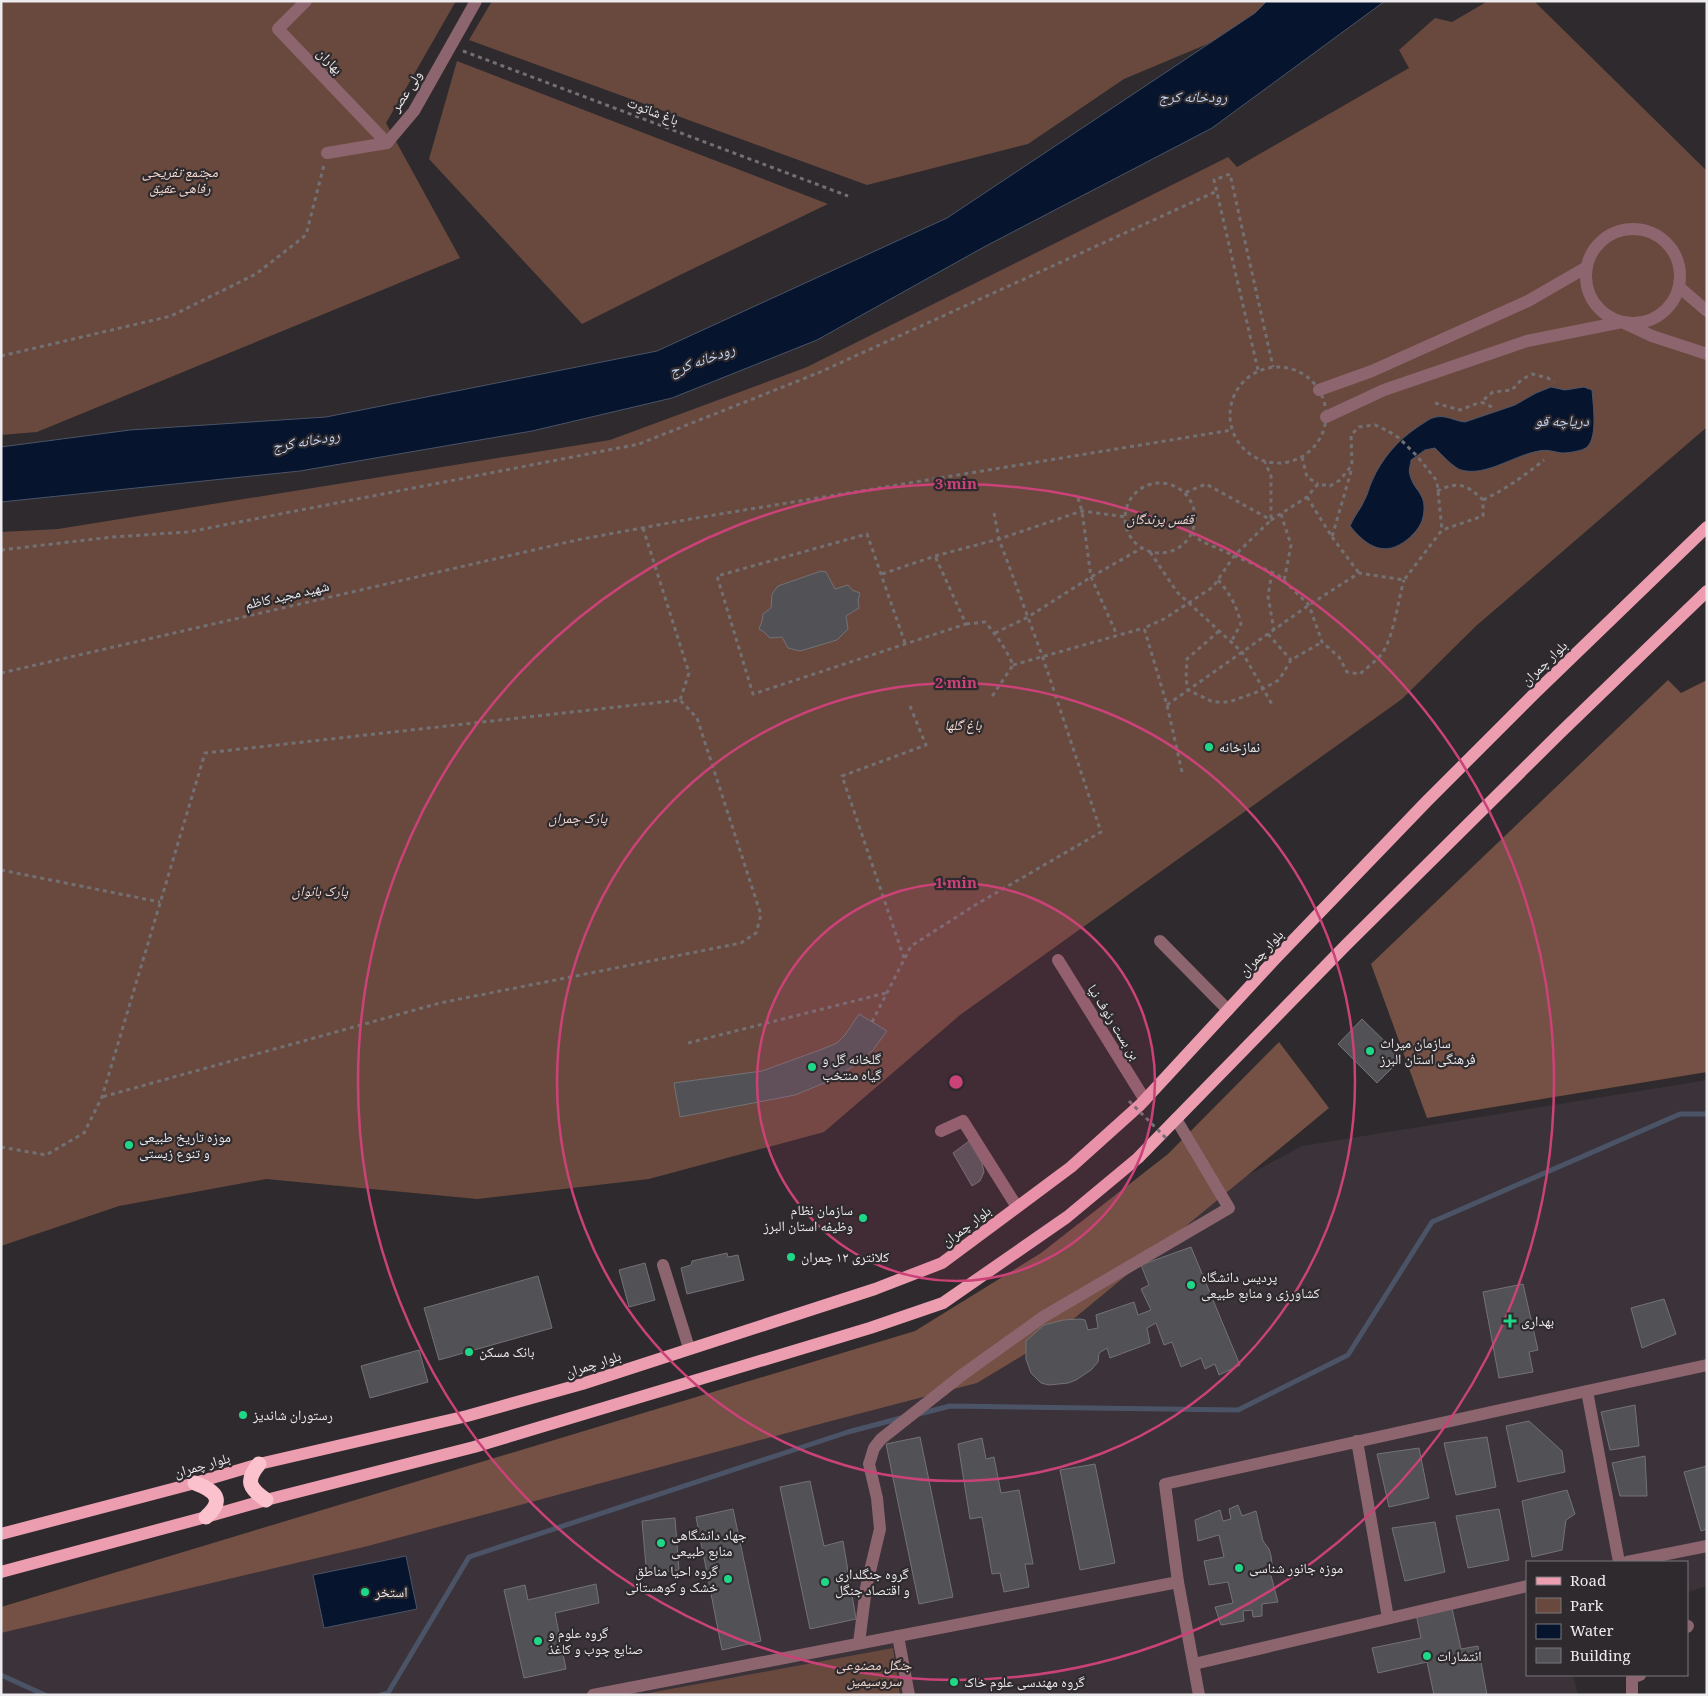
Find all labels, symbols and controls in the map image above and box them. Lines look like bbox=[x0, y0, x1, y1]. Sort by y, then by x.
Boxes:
street label: بهاران bbox=[310, 43, 348, 82]
street label: ولی عصر bbox=[385, 66, 430, 119]
water label: رودخانه کرج bbox=[1159, 86, 1227, 112]
street label: باغ شاتوت bbox=[623, 92, 682, 134]
park label: مجتمع تفریحی رفاهی عقیق bbox=[142, 162, 219, 202]
water label: رودخانه کرج bbox=[666, 338, 739, 386]
water label: دریاچه قو bbox=[1534, 410, 1590, 436]
water label: رودخانه کرج bbox=[270, 424, 342, 462]
text: 3 min bbox=[935, 473, 977, 499]
park label: قفس پرندگان bbox=[1126, 509, 1195, 533]
street label: شهید مجید کاظم bbox=[243, 576, 332, 618]
street label: بلوار چمران bbox=[1516, 636, 1575, 693]
text: 2 min bbox=[935, 672, 977, 698]
park label: باغ گلها bbox=[944, 715, 982, 739]
place label: نمازخانه bbox=[1219, 737, 1260, 761]
marker: نمازخانه bbox=[1203, 741, 1215, 753]
park label: پارک چمران bbox=[549, 808, 608, 832]
text: 1 min bbox=[935, 872, 977, 898]
park label: پارک بانوان bbox=[292, 881, 348, 905]
street label: بلوار چمران bbox=[1234, 925, 1291, 984]
street label: بن بست رئوف نیا bbox=[1079, 980, 1145, 1066]
place label: سازمان میراث فرهنگی استان البرز bbox=[1379, 1033, 1476, 1073]
marker: سازمان میراث فرهنگی استان البرز bbox=[1364, 1045, 1376, 1057]
place label: گلخانه گل و گیاه منتخب bbox=[822, 1049, 882, 1089]
marker: گلخانه گل و گیاه منتخب bbox=[806, 1061, 818, 1073]
centre of rings bbox=[947, 1073, 965, 1091]
place label: موزه تاریخ طبیعی و تنوع زیستی bbox=[139, 1127, 231, 1167]
marker: موزه تاریخ طبیعی و تنوع زیستی bbox=[123, 1139, 135, 1151]
place label: سازمان نظام وظیفه استان البرز bbox=[762, 1200, 853, 1240]
street label: بلوار چمران bbox=[937, 1201, 998, 1254]
marker: سازمان نظام وظیفه استان البرز bbox=[857, 1212, 869, 1224]
place label: کلانتری ۱۲ چمران bbox=[801, 1247, 889, 1271]
marker: کلانتری ۱۲ چمران bbox=[785, 1251, 797, 1263]
place label: پردیس دانشگاه کشاورزی و منابع طبیعی bbox=[1201, 1267, 1320, 1307]
marker: پردیس دانشگاه کشاورزی و منابع طبیعی bbox=[1185, 1279, 1197, 1291]
place label: بهداری bbox=[1521, 1311, 1554, 1335]
marker: بهداری bbox=[1503, 1314, 1517, 1328]
place label: بانک مسکن bbox=[479, 1342, 535, 1366]
marker: بانک مسکن bbox=[463, 1346, 475, 1358]
street label: بلوار چمران bbox=[563, 1346, 625, 1386]
place label: رستوران شاندیز bbox=[252, 1405, 333, 1429]
marker: رستوران شاندیز bbox=[237, 1409, 249, 1421]
street label: بلوار چمران bbox=[172, 1447, 234, 1486]
place label: جهاد دانشگاهی منابع طبیعی bbox=[671, 1525, 747, 1565]
marker: جهاد دانشگاهی منابع طبیعی bbox=[655, 1537, 667, 1549]
place label: موزه جانور شناسی bbox=[1249, 1558, 1343, 1582]
place label: گروه احیا مناطق خشک و کوهستانی bbox=[625, 1561, 718, 1601]
legend bbox=[1526, 1561, 1688, 1676]
marker: موزه جانور شناسی bbox=[1233, 1562, 1245, 1574]
place label: گروه جنگلداری و اقتصاد جنگل bbox=[835, 1564, 910, 1604]
text: Road bbox=[1570, 1570, 1606, 1596]
marker: گروه احیا مناطق خشک و کوهستانی bbox=[722, 1573, 734, 1585]
marker: گروه جنگلداری و اقتصاد جنگل bbox=[819, 1576, 831, 1588]
place label: استخر bbox=[374, 1582, 408, 1606]
marker: استخر bbox=[359, 1586, 371, 1598]
text: Park bbox=[1570, 1595, 1604, 1621]
text: Water bbox=[1570, 1620, 1613, 1646]
place label: گروه علوم و صنایع چوب و کاغذ bbox=[548, 1623, 643, 1663]
marker: گروه علوم و صنایع چوب و کاغذ bbox=[532, 1635, 544, 1647]
text: Building bbox=[1570, 1645, 1631, 1671]
place label: انتشارات bbox=[1437, 1646, 1482, 1670]
marker: انتشارات bbox=[1421, 1650, 1433, 1662]
park label: جنگل مصنوعی سروسیمین bbox=[836, 1655, 913, 1695]
place label: گروه مهندسی علوم خاک bbox=[964, 1672, 1085, 1696]
marker: گروه مهندسی علوم خاک bbox=[948, 1676, 960, 1688]

